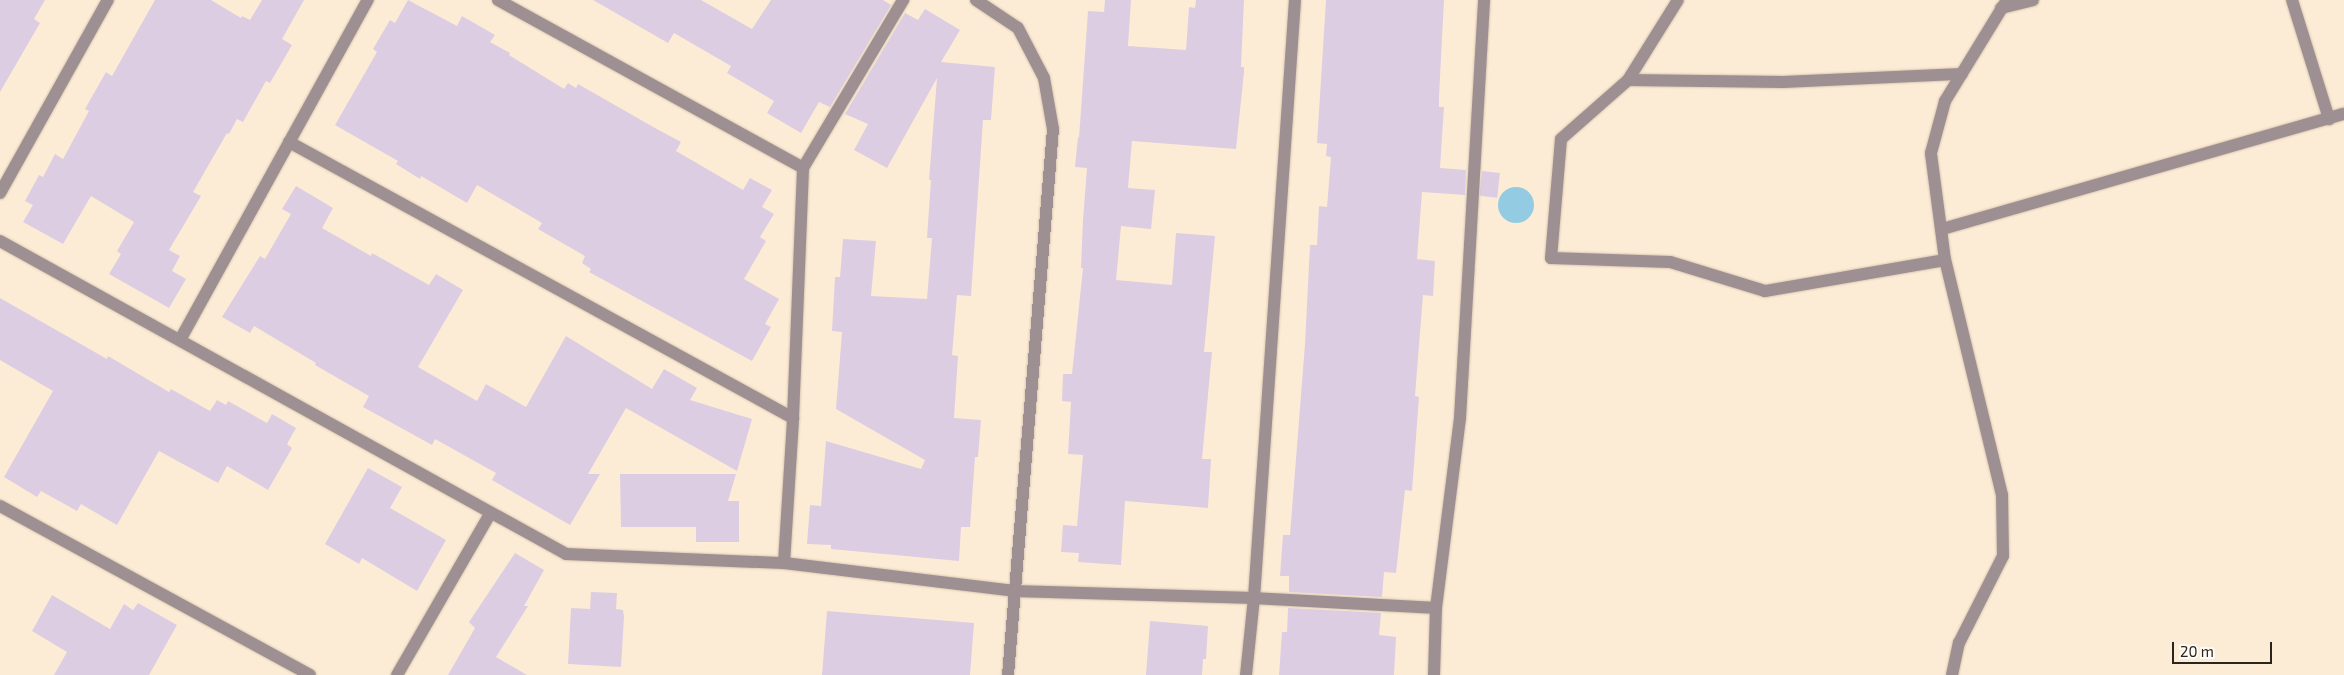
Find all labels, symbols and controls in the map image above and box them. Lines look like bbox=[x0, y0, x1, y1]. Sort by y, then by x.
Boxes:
scale bar bbox=[2174, 632, 2274, 664]
text: 20 m bbox=[2180, 642, 2214, 660]

